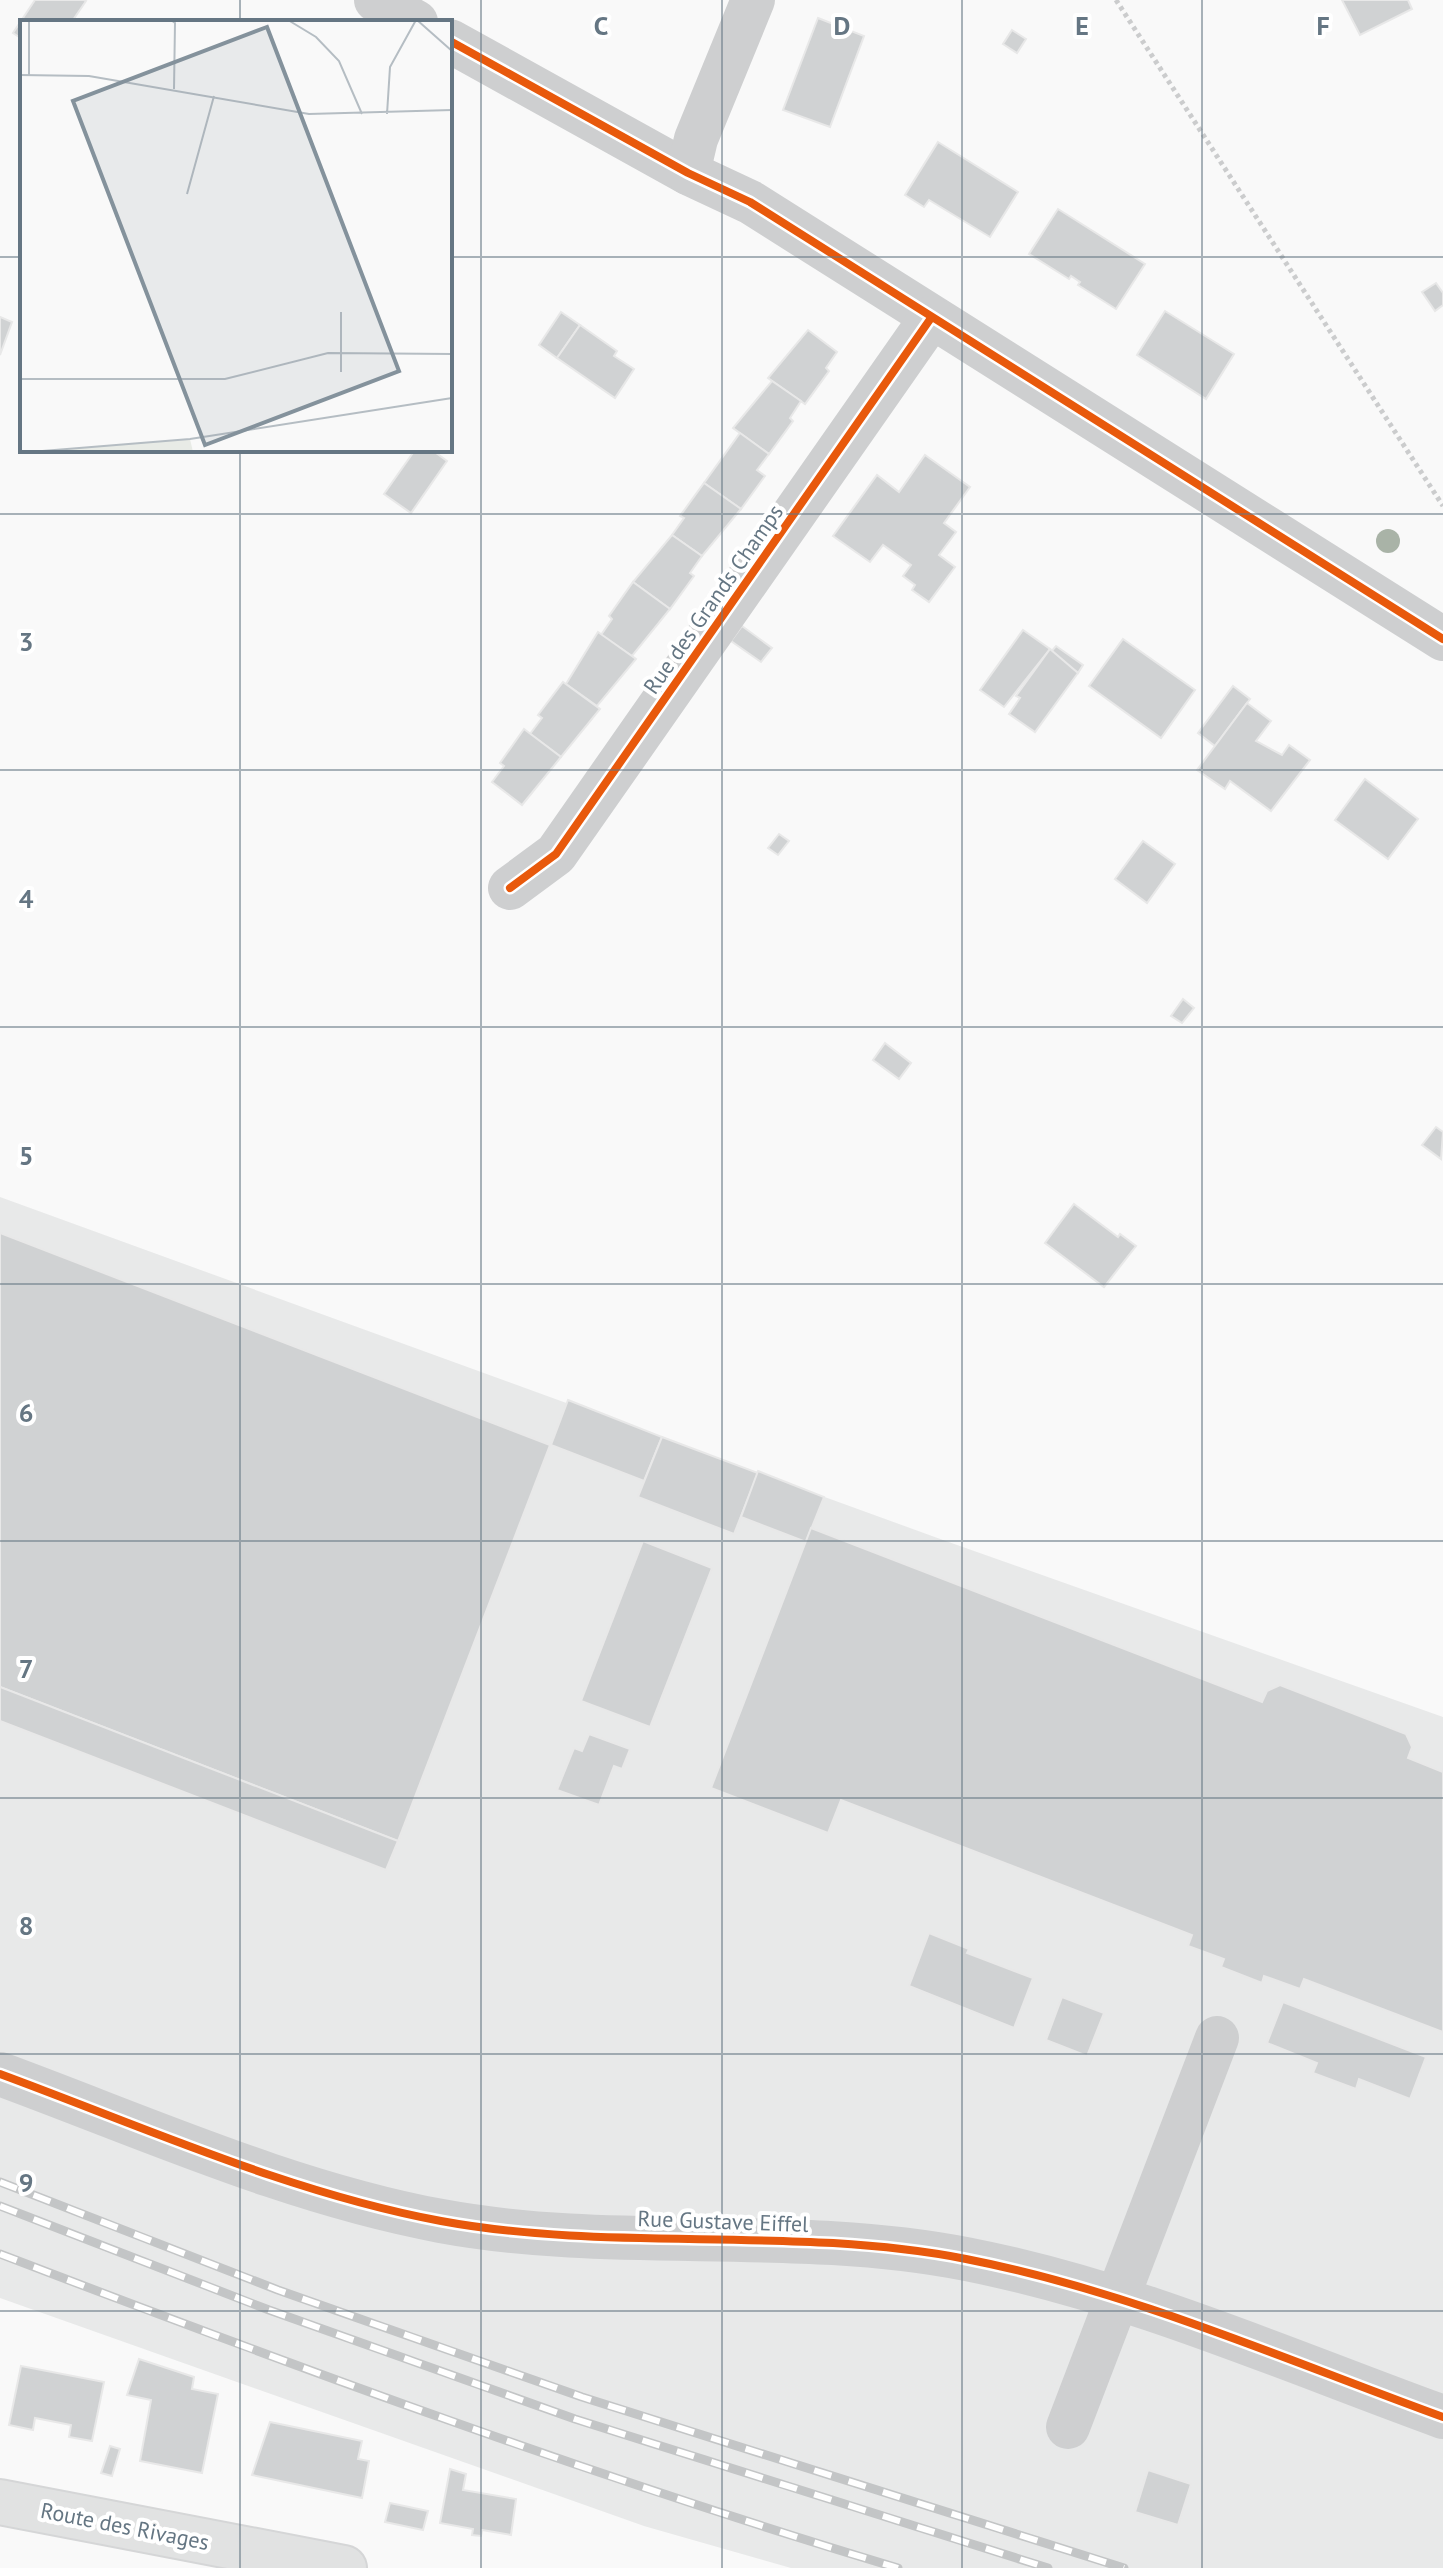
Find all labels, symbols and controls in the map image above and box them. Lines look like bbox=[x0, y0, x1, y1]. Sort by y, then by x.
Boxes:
text: C bbox=[594, 9, 608, 42]
text: D bbox=[834, 9, 850, 42]
text: E bbox=[1075, 9, 1089, 42]
text: F bbox=[1316, 9, 1330, 42]
inset map bbox=[20, 20, 452, 452]
street label: Rue des Grands Champs bbox=[637, 499, 789, 699]
text: 3 bbox=[19, 625, 33, 658]
text: 4 bbox=[19, 882, 34, 915]
text: 5 bbox=[19, 1139, 33, 1172]
text: 6 bbox=[19, 1396, 33, 1429]
text: 7 bbox=[19, 1652, 33, 1685]
text: 8 bbox=[19, 1909, 33, 1942]
text: 9 bbox=[19, 2166, 33, 2199]
street label: Rue Gustave Eiffel bbox=[637, 2204, 810, 2238]
street label: Route des Rivages bbox=[38, 2496, 212, 2556]

